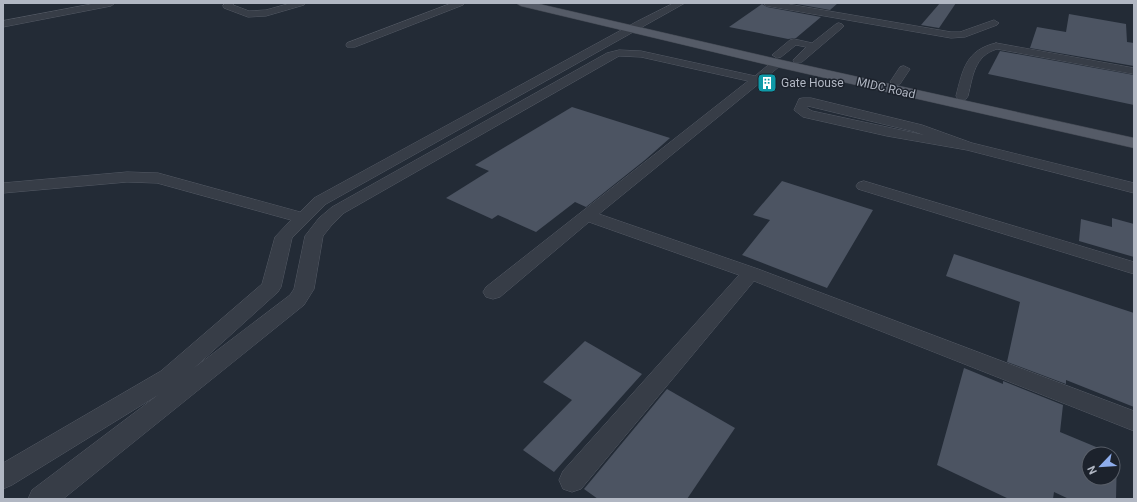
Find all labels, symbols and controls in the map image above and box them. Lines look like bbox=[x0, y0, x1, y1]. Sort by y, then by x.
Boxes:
building icon: Gate House bbox=[756, 72, 778, 94]
street label: MIDC Road bbox=[855, 74, 917, 102]
place label: Gate House bbox=[781, 76, 844, 90]
north arrow bbox=[1081, 446, 1121, 486]
text: N bbox=[1085, 464, 1100, 476]

